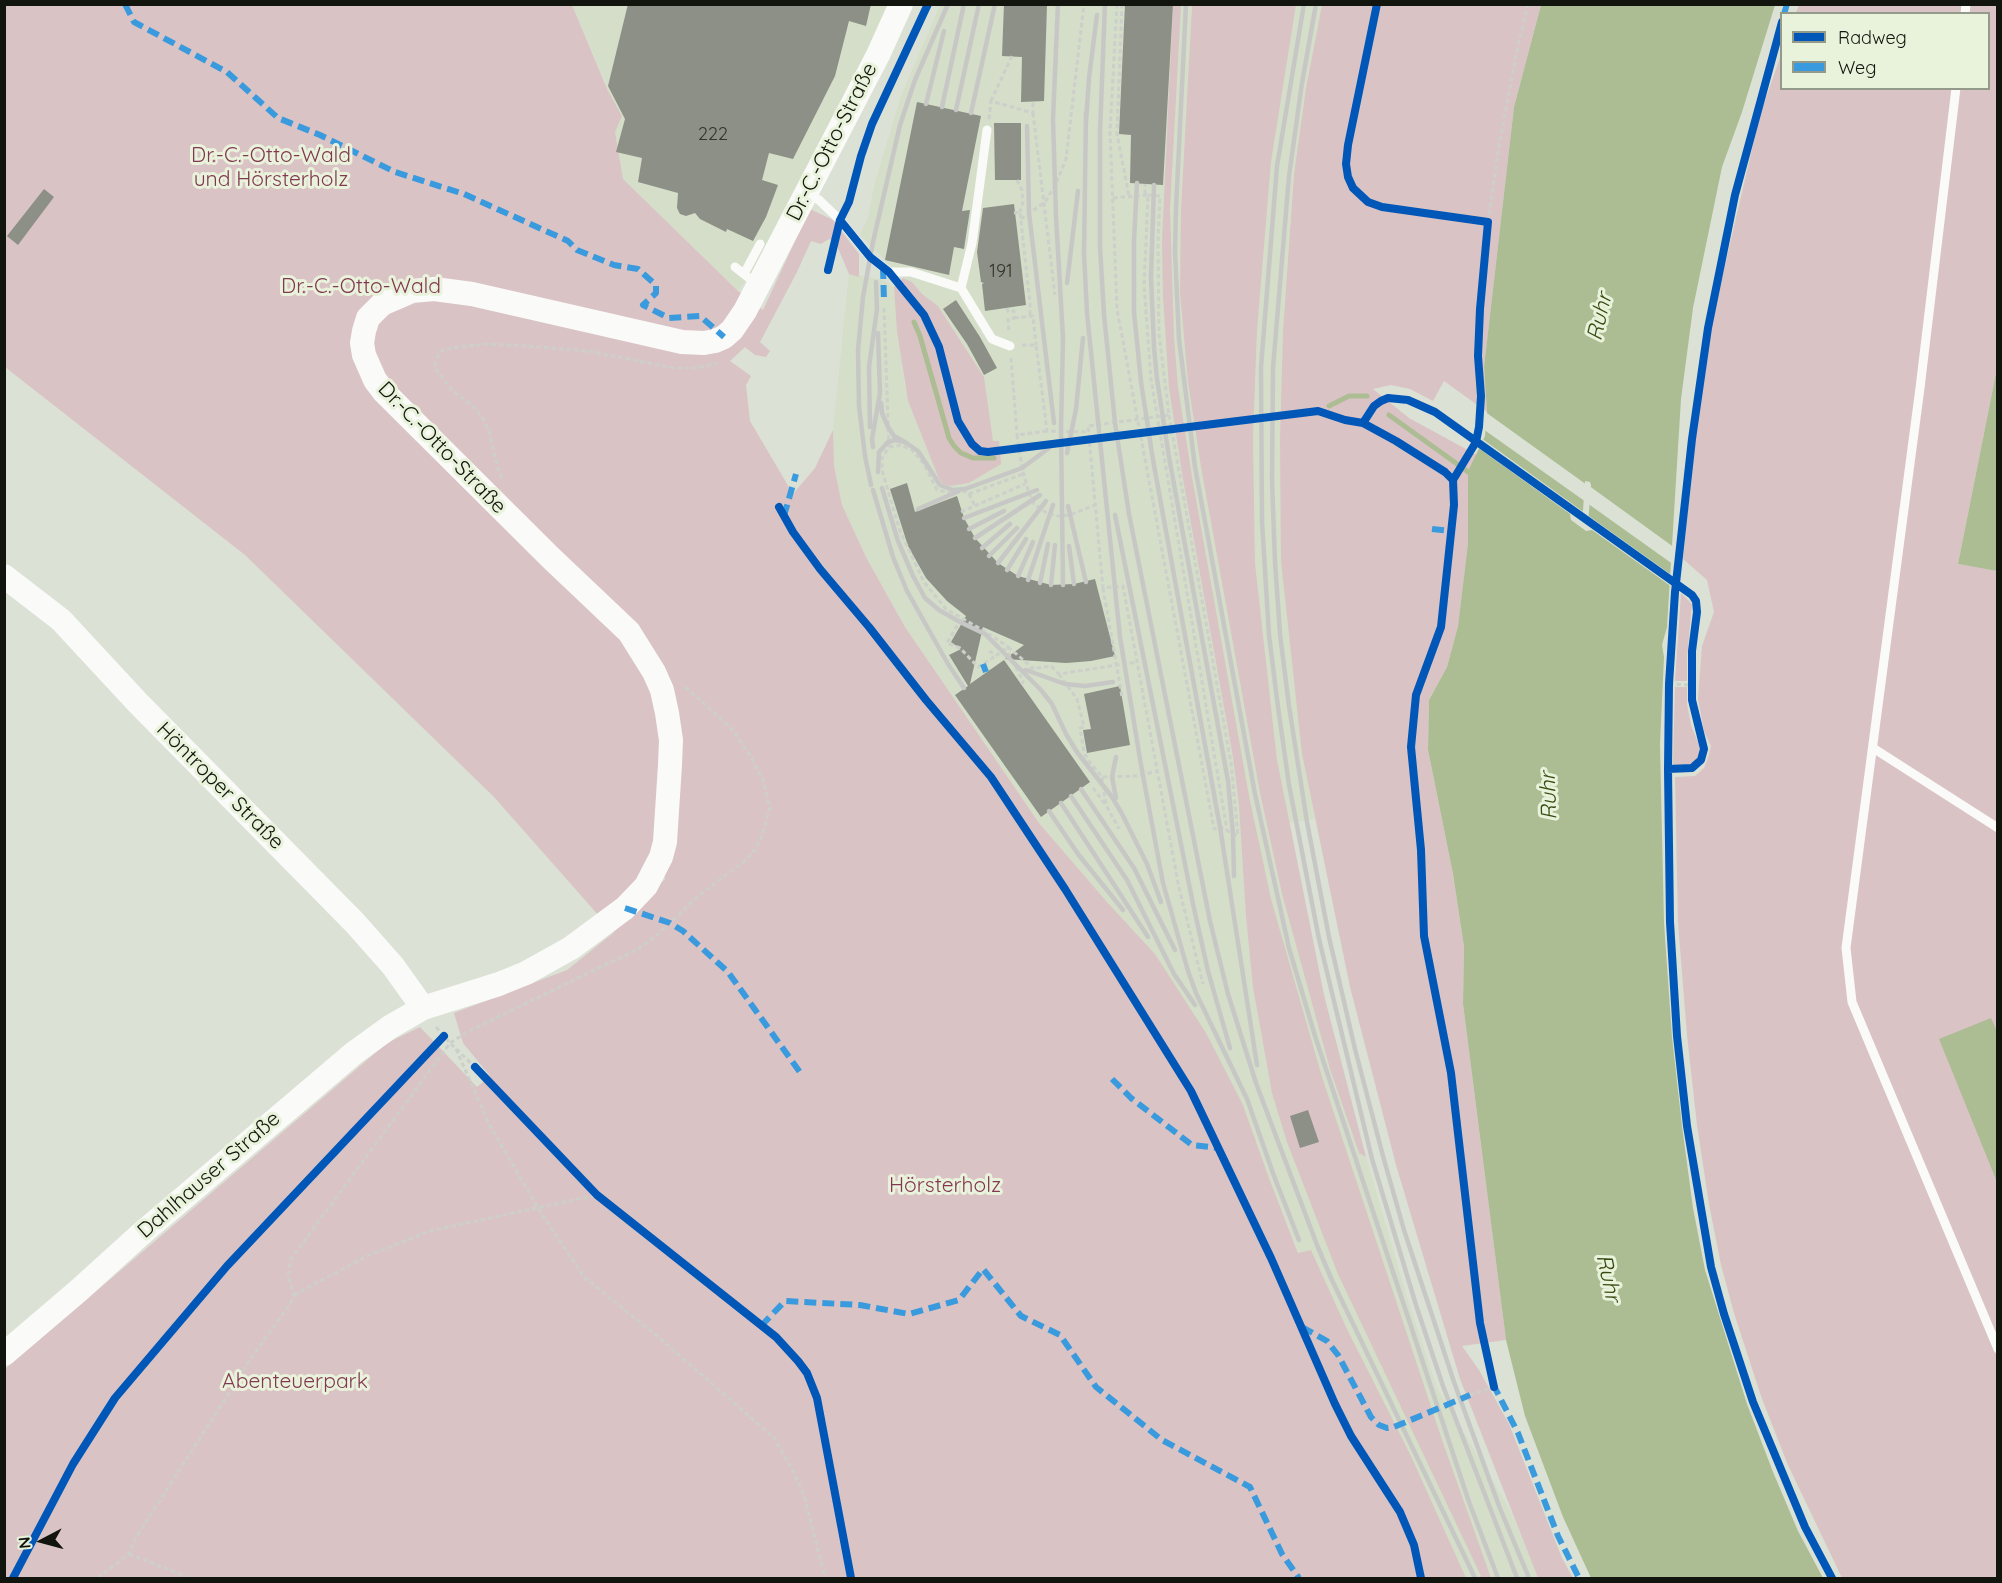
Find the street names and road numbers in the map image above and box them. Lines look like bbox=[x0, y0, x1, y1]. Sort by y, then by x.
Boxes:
street label: Dr.-C.-Otto-Straße bbox=[781, 59, 883, 225]
street label: Dr.-C.-Otto-Straße bbox=[373, 377, 511, 519]
street label: Höntroper Straße bbox=[151, 717, 289, 855]
street label: Dahlhauser Straße bbox=[133, 1106, 285, 1244]

